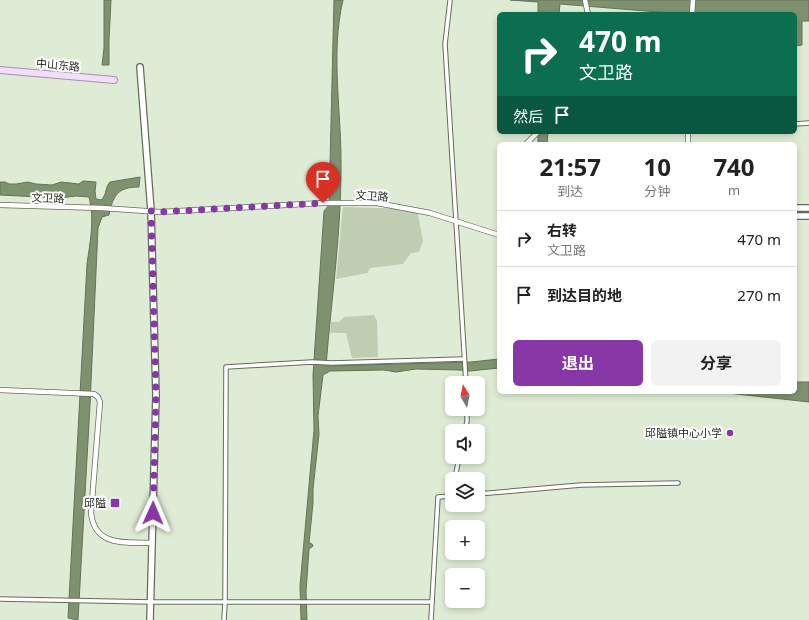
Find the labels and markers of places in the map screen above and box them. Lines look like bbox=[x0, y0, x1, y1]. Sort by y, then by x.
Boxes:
pin bbox=[306, 162, 340, 203]
place label: 邱隘镇中心小学 bbox=[645, 425, 722, 440]
marker: 邱隘镇中心小学 bbox=[725, 428, 735, 438]
place label: 邱隘 bbox=[84, 495, 106, 510]
marker: 邱隘 bbox=[109, 497, 121, 509]

